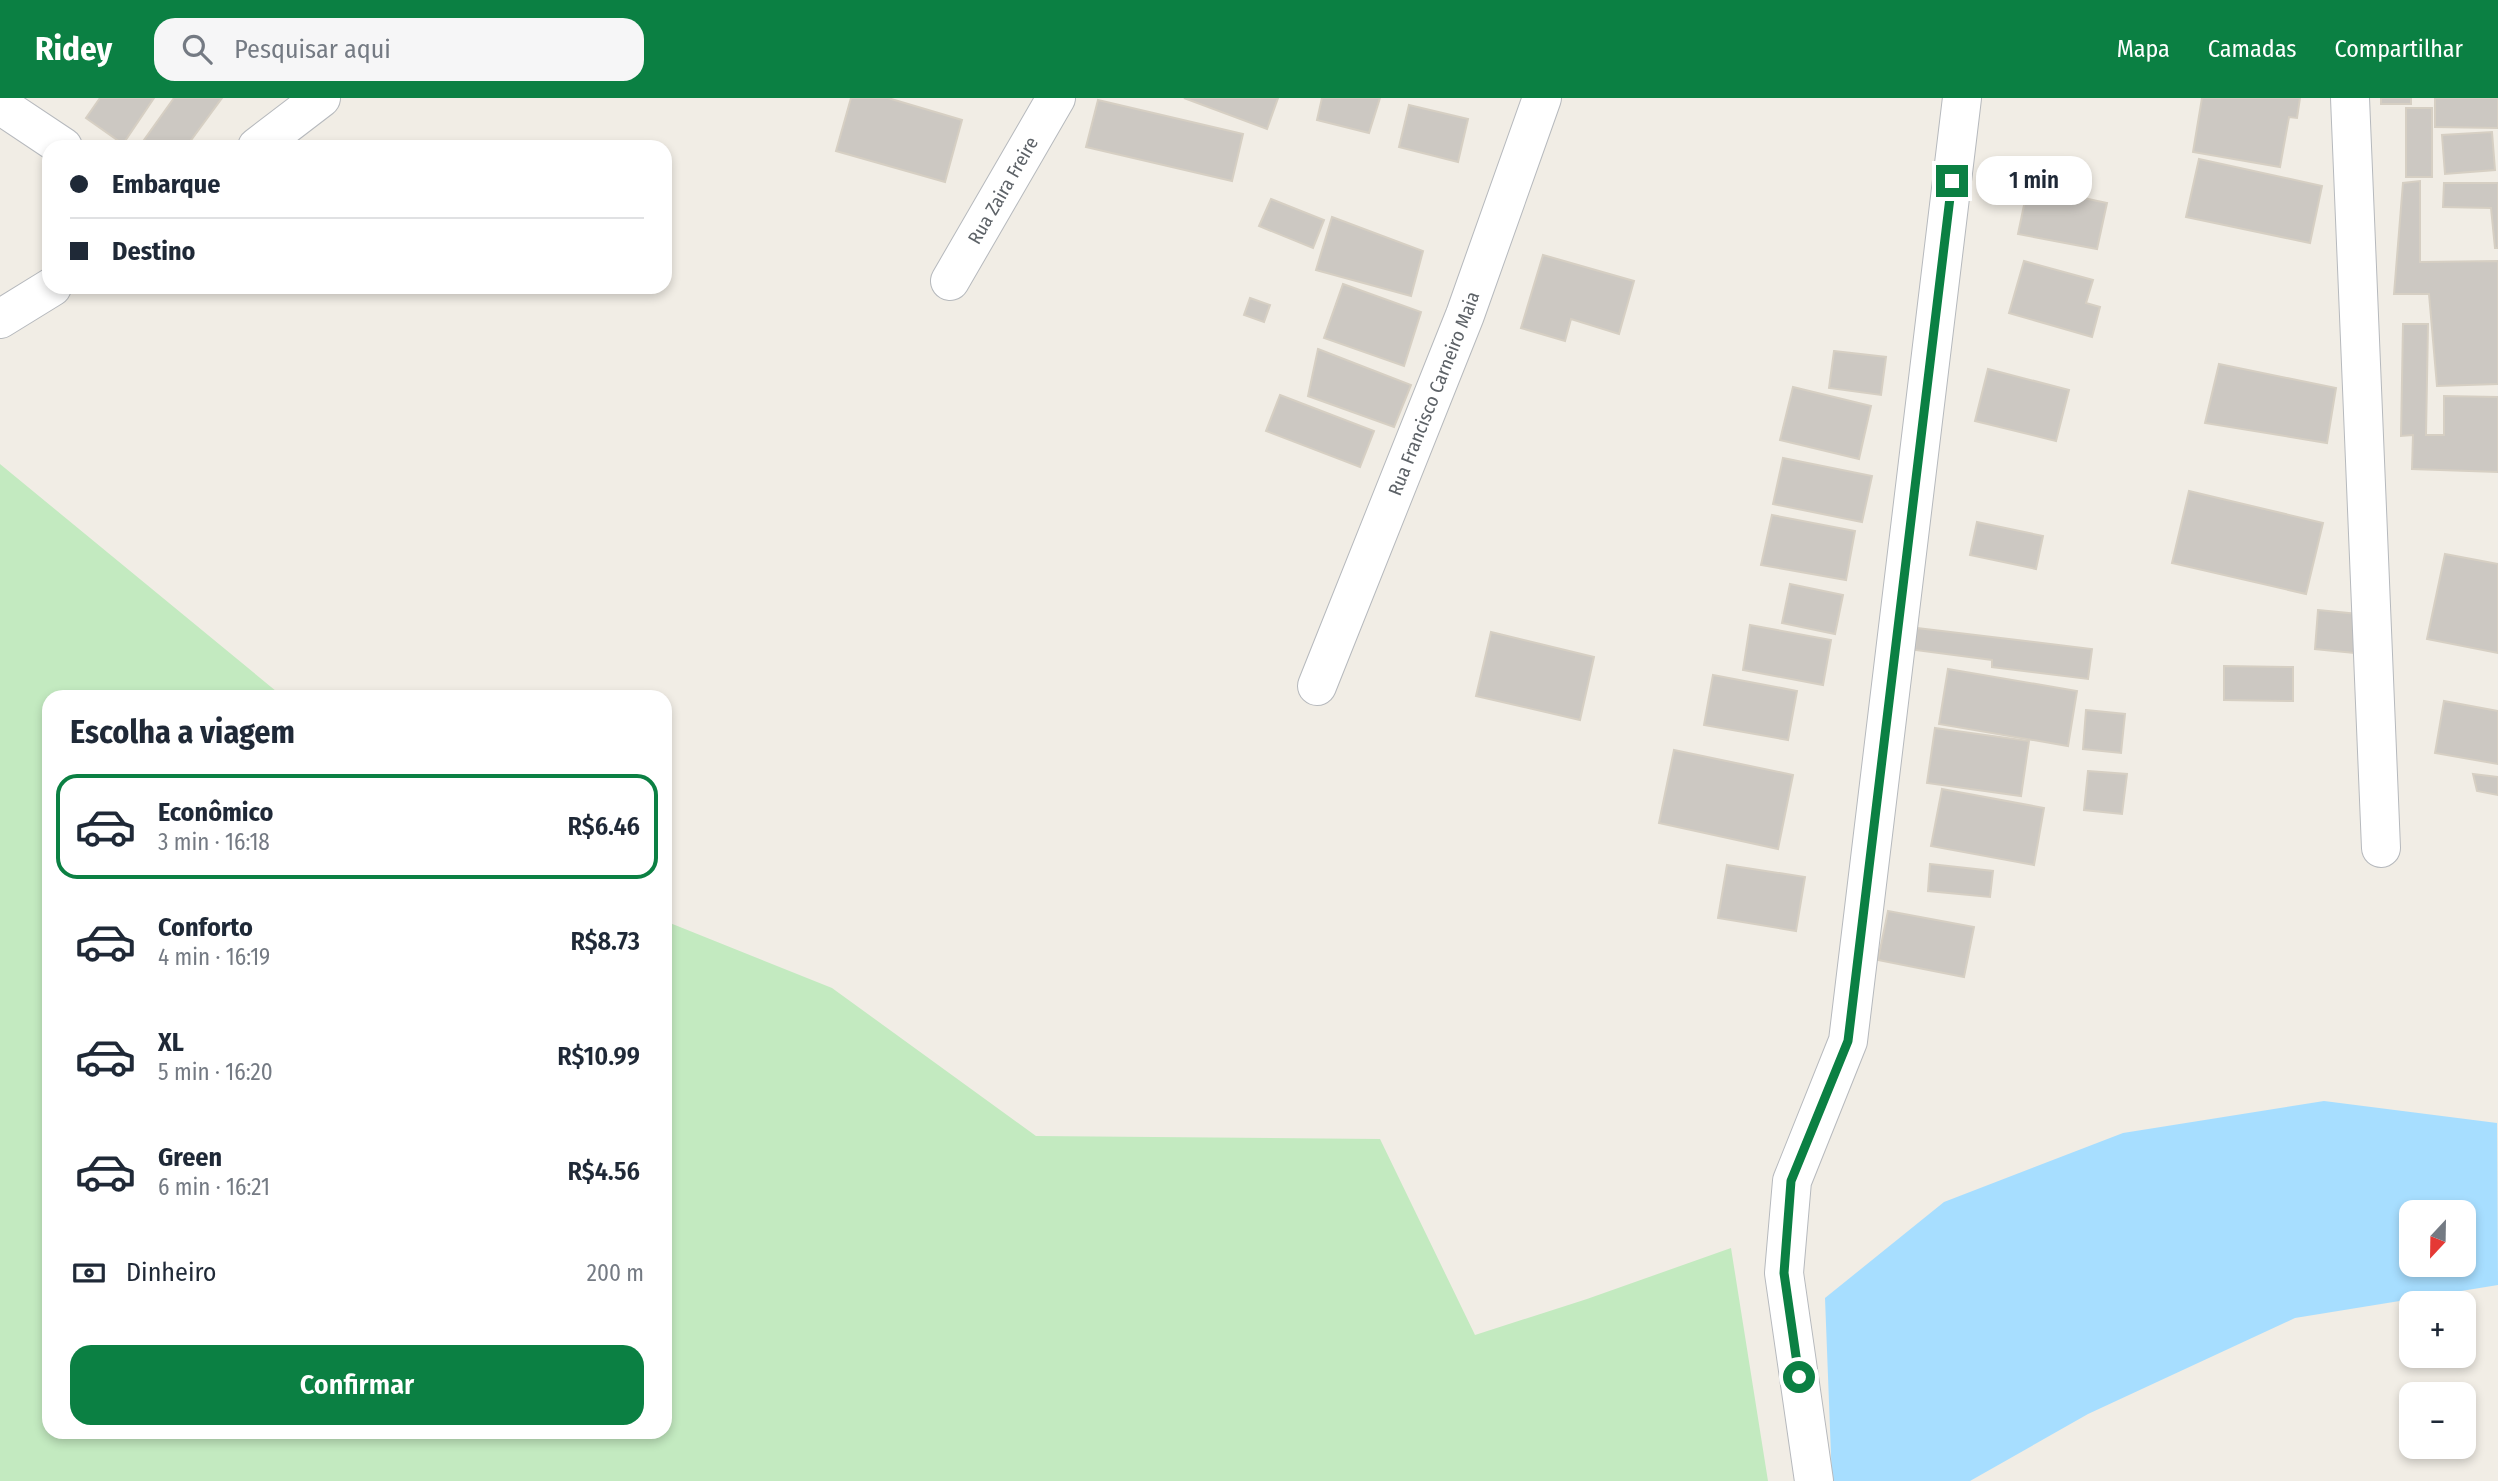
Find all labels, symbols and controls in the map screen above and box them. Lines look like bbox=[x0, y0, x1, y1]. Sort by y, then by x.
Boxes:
search box bbox=[154, 18, 644, 81]
text: Ridey bbox=[35, 29, 112, 69]
icon: search bbox=[178, 30, 216, 68]
text: Pesquisar aqui bbox=[234, 34, 391, 65]
text: Mapa bbox=[2117, 35, 2170, 63]
text: Camadas bbox=[2208, 35, 2297, 63]
text: Compartilhar bbox=[2335, 35, 2463, 63]
street label: Rua Zaira Freire bbox=[963, 132, 1043, 248]
callout: 1 min bbox=[1976, 156, 2092, 206]
route end bbox=[1936, 165, 1968, 197]
text: 1 min bbox=[2009, 166, 2059, 194]
text: Embarque bbox=[112, 169, 220, 200]
text: Destino bbox=[112, 236, 195, 267]
street label: Rua Francisco Carneiro Maia bbox=[1383, 288, 1484, 499]
text: Escolha a viagem bbox=[70, 713, 295, 751]
icon: car bbox=[74, 795, 137, 858]
text: Econômico bbox=[158, 797, 273, 828]
text: R$6.46 bbox=[568, 811, 640, 842]
text: 3 min · 16:18 bbox=[158, 828, 270, 856]
icon: car bbox=[74, 910, 137, 973]
text: Conforto bbox=[158, 912, 253, 943]
text: R$8.73 bbox=[570, 926, 640, 957]
text: 4 min · 16:19 bbox=[158, 943, 270, 971]
icon: car bbox=[74, 1025, 137, 1088]
text: XL bbox=[158, 1027, 184, 1058]
text: R$10.99 bbox=[557, 1041, 640, 1072]
text: 5 min · 16:20 bbox=[158, 1058, 273, 1086]
icon: car bbox=[74, 1140, 137, 1203]
text: Green bbox=[158, 1142, 222, 1173]
text: R$4.56 bbox=[568, 1156, 640, 1187]
text: 6 min · 16:21 bbox=[158, 1173, 270, 1201]
north arrow bbox=[2399, 1200, 2476, 1278]
map controls bbox=[2399, 1200, 2476, 1459]
icon: cash bbox=[70, 1254, 108, 1292]
text: Dinheiro bbox=[126, 1257, 216, 1288]
text: 200 m bbox=[587, 1259, 644, 1287]
button: + bbox=[2399, 1291, 2476, 1368]
button: Confirmar bbox=[70, 1345, 644, 1425]
route start bbox=[1783, 1361, 1815, 1393]
button: − bbox=[2399, 1382, 2476, 1459]

